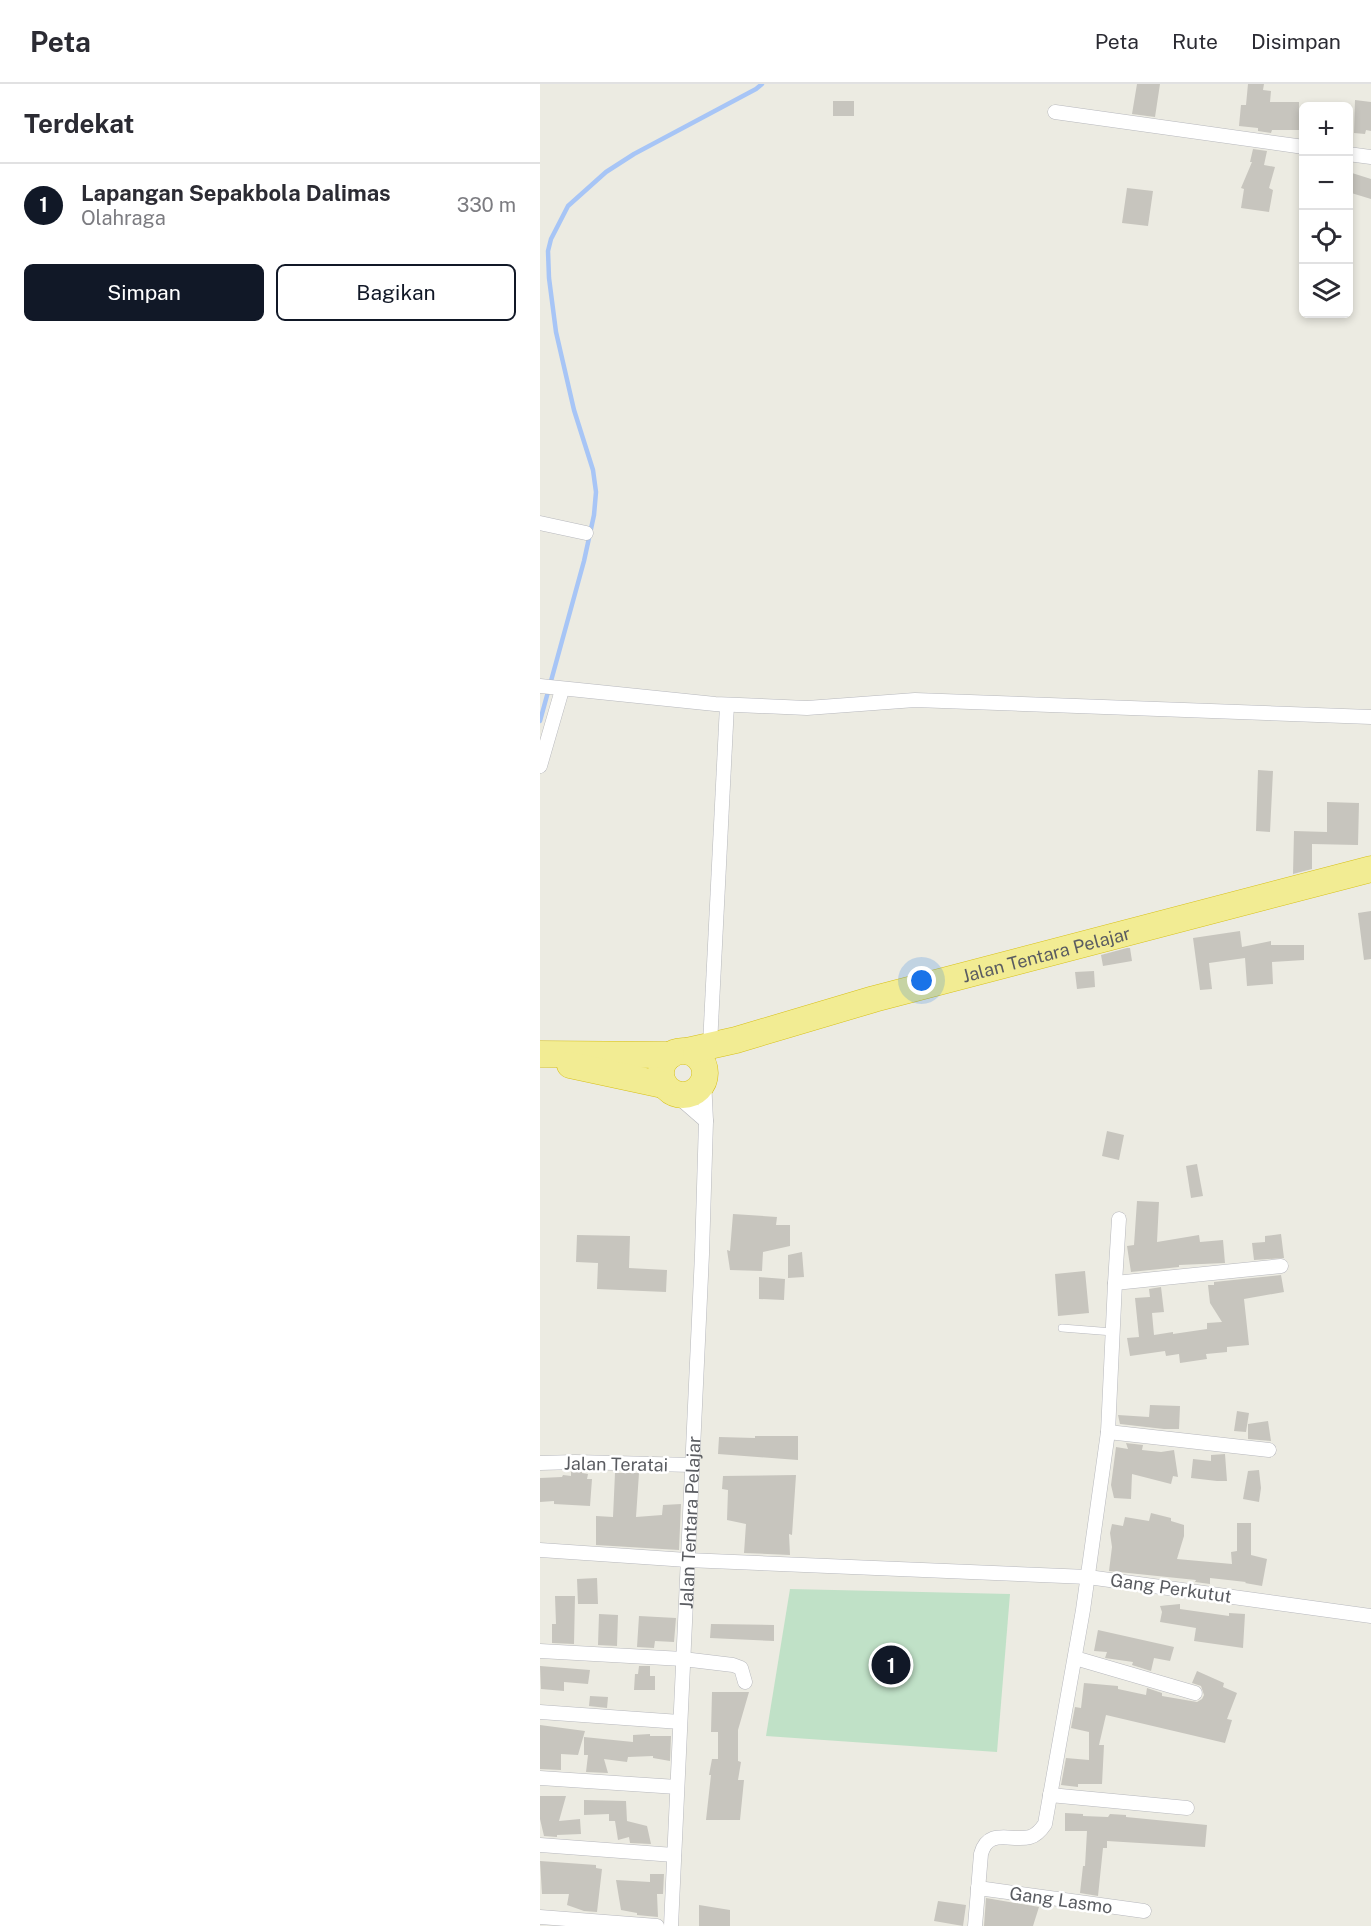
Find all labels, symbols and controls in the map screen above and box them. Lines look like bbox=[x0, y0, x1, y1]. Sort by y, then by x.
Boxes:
text: Peta bbox=[30, 25, 91, 58]
text: Peta bbox=[1095, 29, 1139, 54]
text: Rute bbox=[1172, 29, 1218, 54]
text: Disimpan bbox=[1251, 29, 1341, 54]
map controls bbox=[1299, 102, 1353, 318]
button: + bbox=[1299, 102, 1353, 156]
text: Terdekat bbox=[24, 108, 134, 139]
button: − bbox=[1299, 156, 1353, 210]
text: Lapangan Sepakbola Dalimas bbox=[81, 180, 391, 206]
text: 1 bbox=[39, 193, 48, 217]
text: 330 m bbox=[457, 193, 516, 217]
text: Olahraga bbox=[81, 206, 166, 230]
button: locate bbox=[1299, 210, 1353, 264]
button: Simpan bbox=[24, 264, 264, 321]
button: Bagikan bbox=[276, 264, 516, 321]
button: layers bbox=[1299, 264, 1353, 318]
street label: Jalan Tentara Pelajar bbox=[960, 922, 1133, 986]
your location bbox=[907, 966, 936, 995]
street label: Jalan Tentara Pelajar bbox=[675, 1435, 704, 1609]
street label: Jalan Teratai bbox=[564, 1453, 668, 1475]
street label: Gang Perkutut bbox=[1109, 1569, 1233, 1607]
pin: 1 bbox=[872, 1642, 910, 1688]
street label: Gang Lasmo bbox=[1008, 1882, 1114, 1918]

